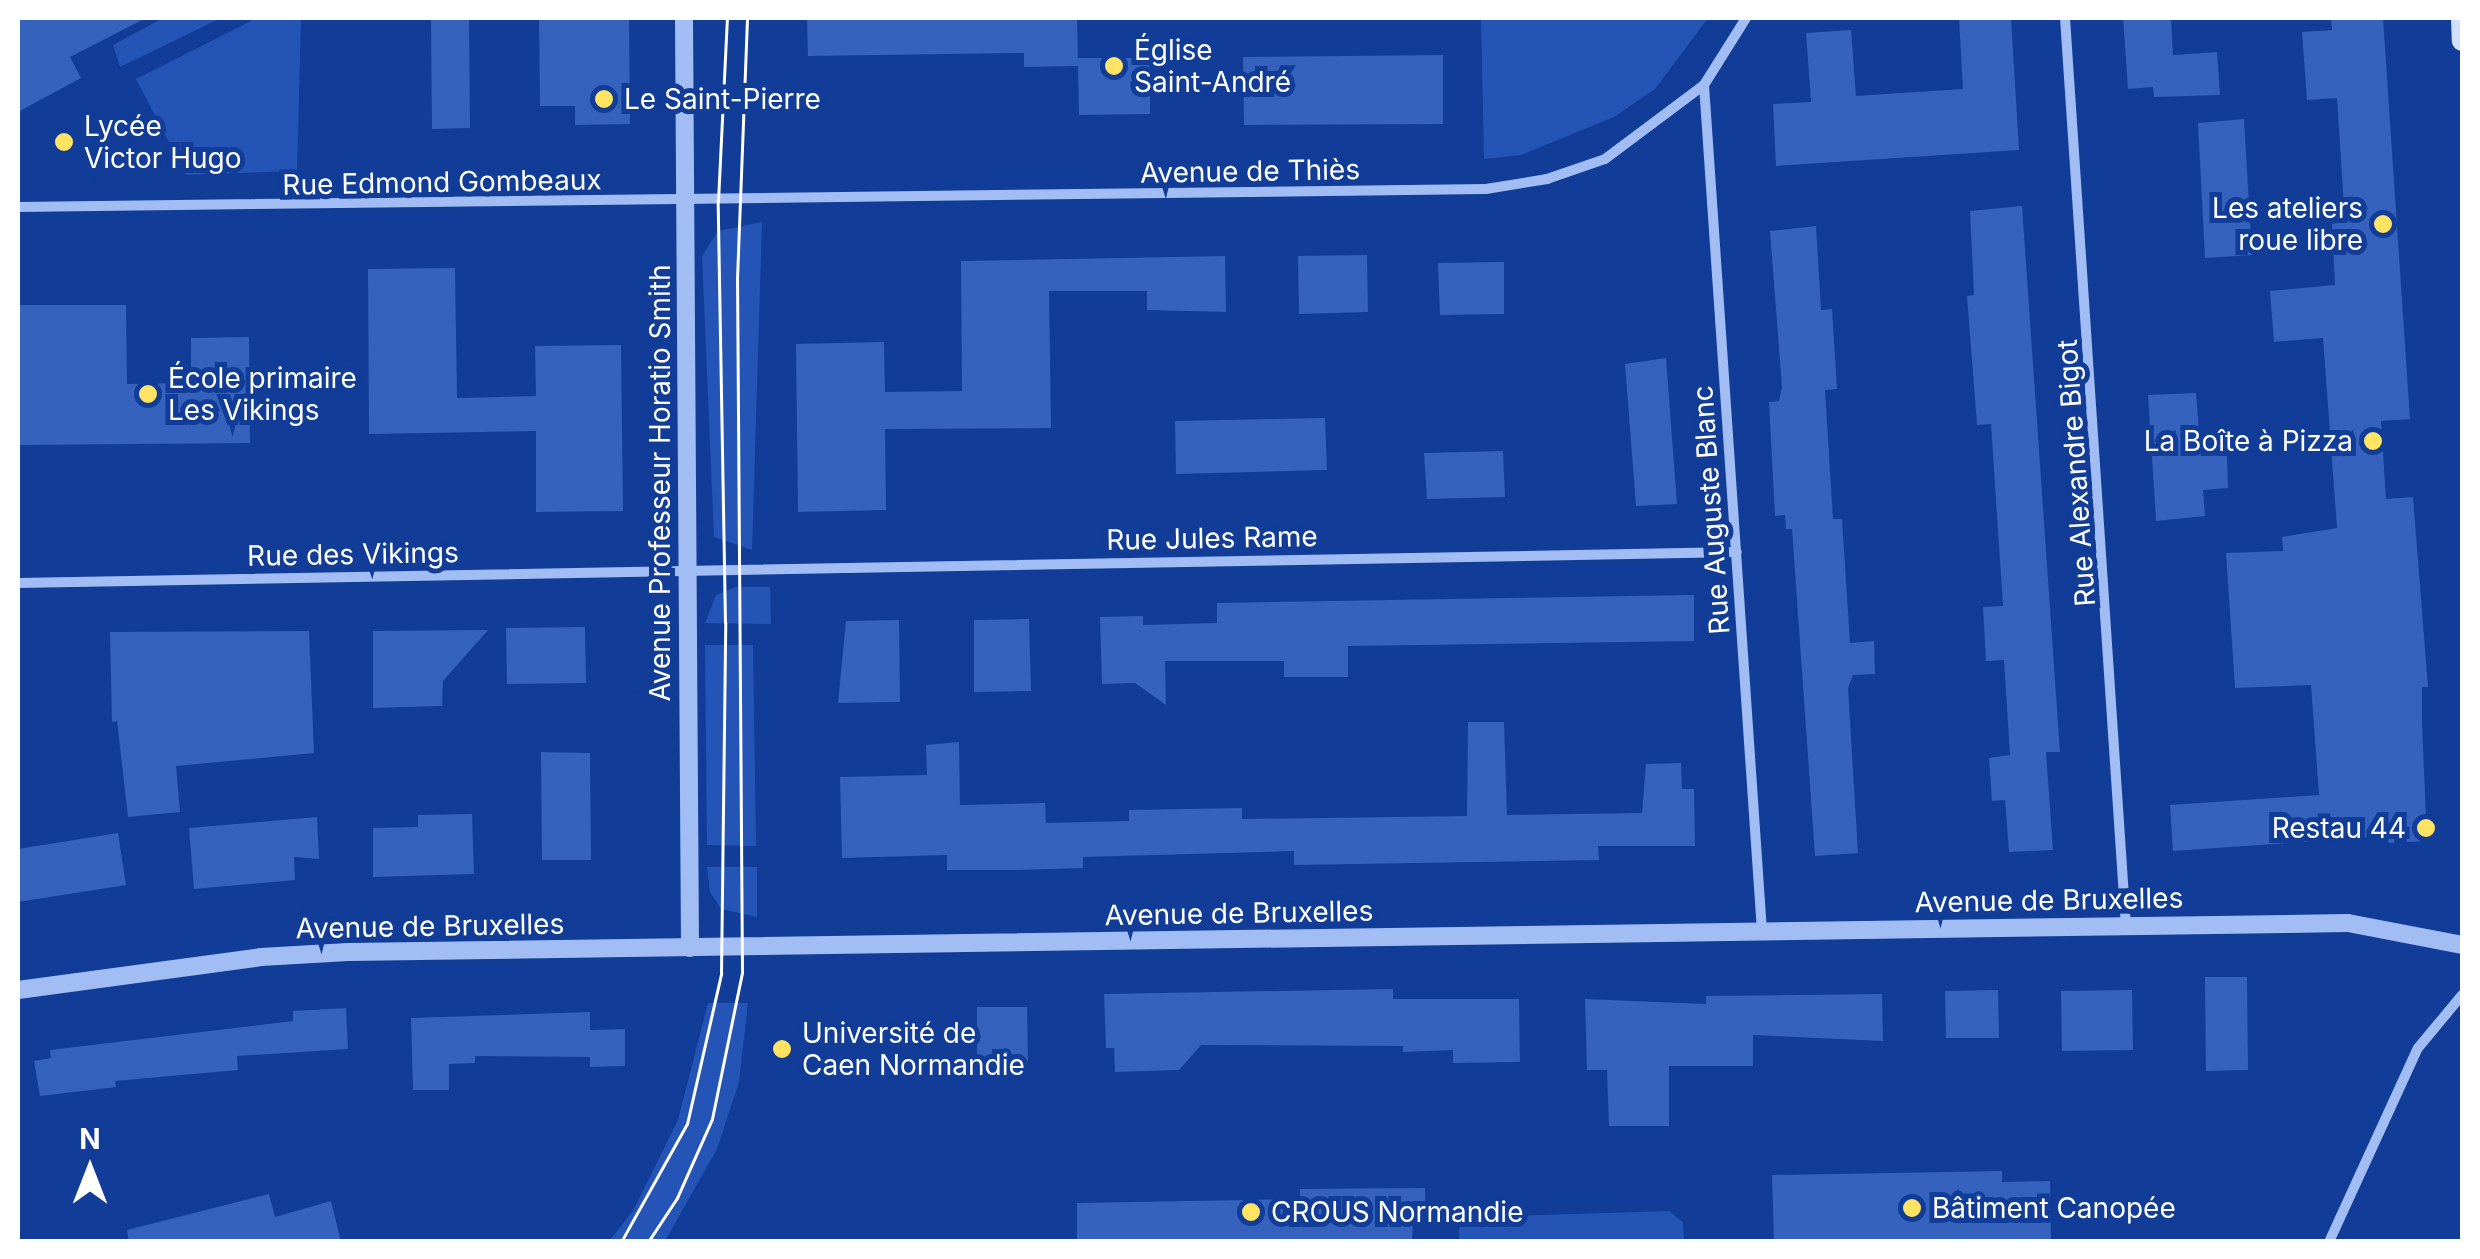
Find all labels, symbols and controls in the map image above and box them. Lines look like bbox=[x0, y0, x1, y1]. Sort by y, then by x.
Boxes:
place label: Église Saint-André bbox=[1134, 33, 1291, 99]
marker: Église Saint-André bbox=[1103, 55, 1125, 77]
place label: Le Saint-Pierre bbox=[624, 82, 821, 116]
marker: Le Saint-Pierre bbox=[593, 88, 615, 110]
place label: Lycée Victor Hugo bbox=[84, 109, 242, 175]
marker: Lycée Victor Hugo bbox=[53, 131, 75, 153]
street label: Avenue de Thiès bbox=[1140, 152, 1360, 190]
street label: Rue Edmond Gombeaux bbox=[282, 162, 602, 202]
place label: Les ateliers roue libre bbox=[2212, 191, 2363, 257]
marker: Les ateliers roue libre bbox=[2372, 213, 2394, 235]
street label: Avenue Professeur Horatio Smith bbox=[643, 264, 677, 702]
street label: Rue Alexandre Bigot bbox=[2050, 338, 2102, 608]
place label: École primaire Les Vikings bbox=[168, 361, 357, 427]
marker: École primaire Les Vikings bbox=[137, 383, 159, 405]
street label: Rue Auguste Blanc bbox=[1686, 384, 1736, 636]
place label: La Boîte à Pizza bbox=[2144, 424, 2353, 458]
marker: La Boîte à Pizza bbox=[2362, 430, 2384, 452]
street label: Rue Jules Rame bbox=[1106, 519, 1318, 557]
street label: Rue des Vikings bbox=[247, 535, 459, 573]
place label: Restau 44 bbox=[2272, 811, 2406, 845]
marker: Restau 44 bbox=[2415, 817, 2437, 839]
street label: Avenue de Bruxelles bbox=[1914, 881, 2184, 919]
street label: Avenue de Bruxelles bbox=[1104, 894, 1374, 932]
street label: Avenue de Bruxelles bbox=[295, 907, 565, 945]
place label: Université de Caen Normandie bbox=[802, 1016, 1025, 1082]
marker: Université de Caen Normandie bbox=[771, 1038, 793, 1060]
north arrow bbox=[40, 1119, 140, 1219]
text: N bbox=[79, 1122, 101, 1156]
place label: Bâtiment Canopée bbox=[1932, 1191, 2176, 1225]
place label: CROUS Normandie bbox=[1271, 1195, 1523, 1229]
marker: Bâtiment Canopée bbox=[1901, 1197, 1923, 1219]
marker: CROUS Normandie bbox=[1240, 1201, 1262, 1223]

